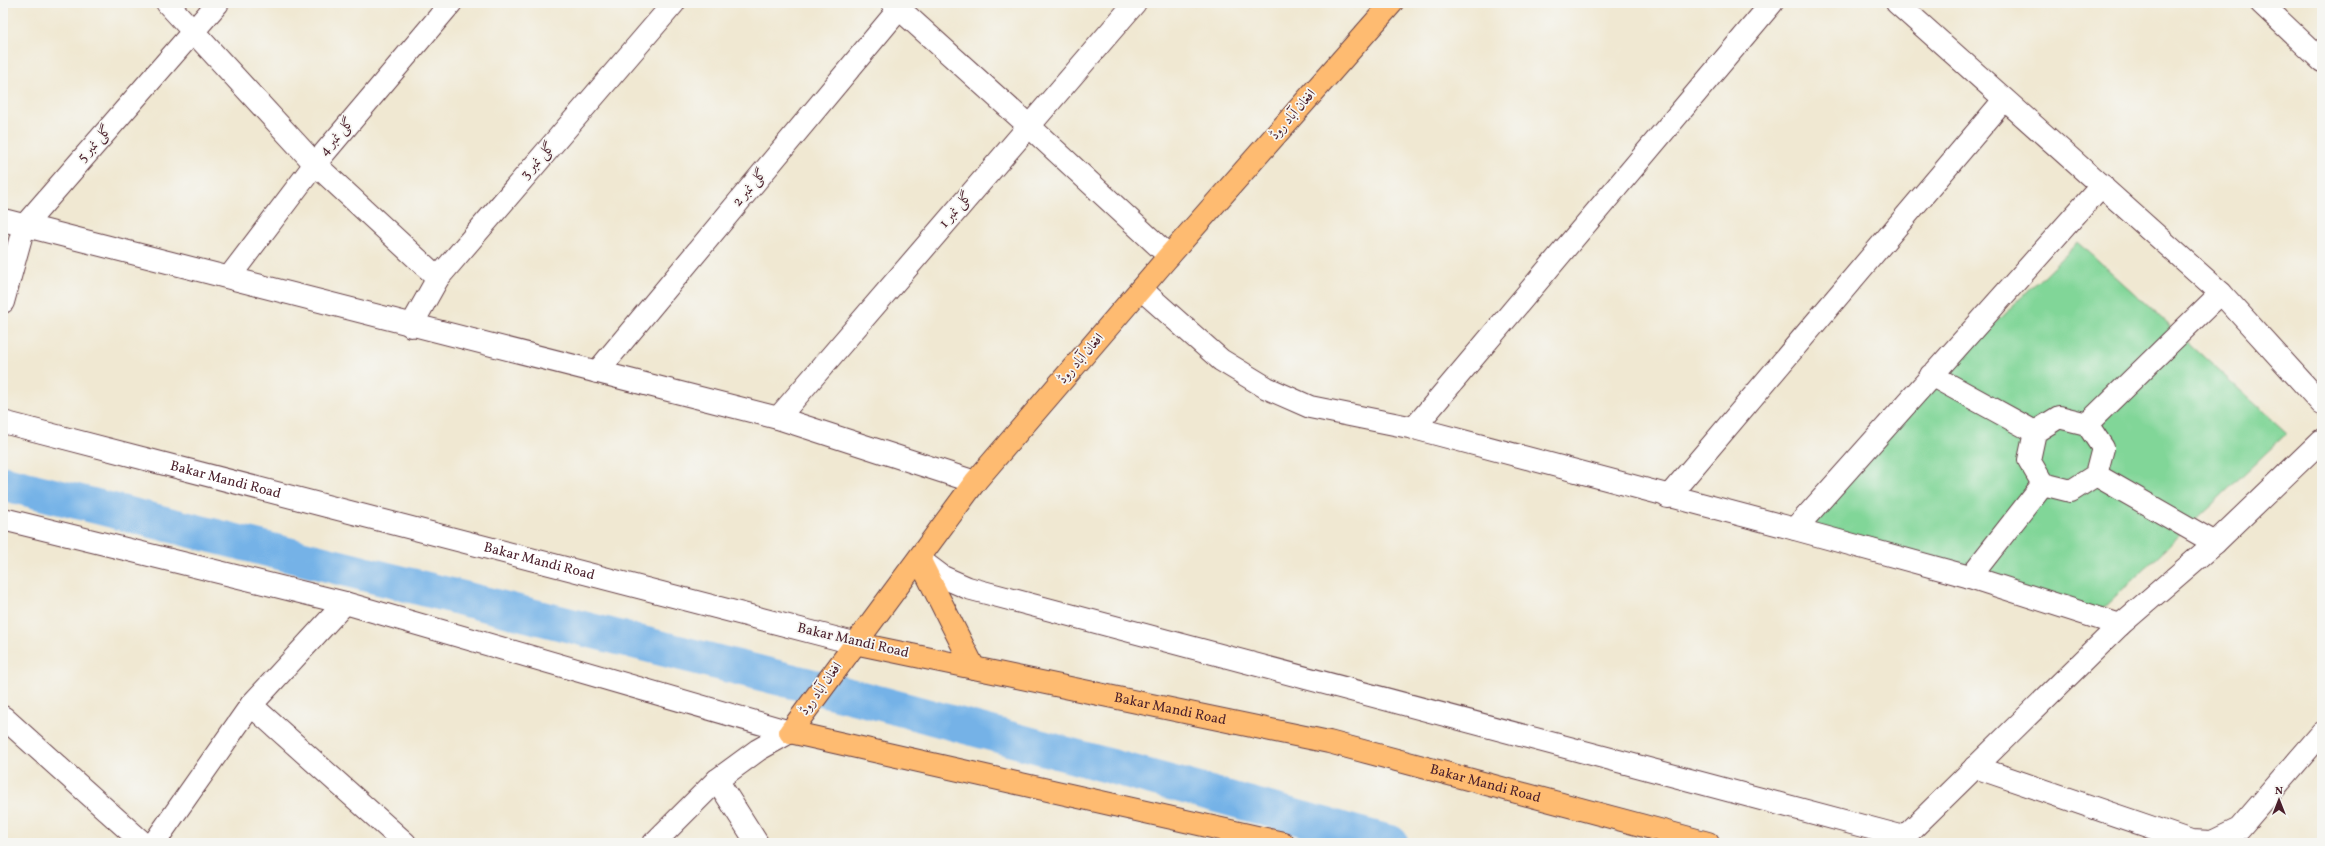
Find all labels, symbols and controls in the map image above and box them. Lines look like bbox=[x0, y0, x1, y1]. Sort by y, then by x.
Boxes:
street label: افغان آباد روڈ bbox=[1266, 85, 1320, 145]
street label: گلی نمبر 4 bbox=[315, 114, 359, 160]
street label: گلی نمبر 5 bbox=[74, 121, 116, 167]
street label: گلی نمبر 3 bbox=[516, 138, 560, 184]
street label: گلی نمبر 2 bbox=[728, 165, 772, 211]
street label: گلی نمبر 1 bbox=[935, 188, 977, 232]
street label: افغان آباد روڈ bbox=[1054, 329, 1108, 389]
street label: Bakar Mandi Road bbox=[168, 456, 283, 503]
street label: Bakar Mandi Road bbox=[482, 538, 597, 585]
street label: Bakar Mandi Road bbox=[795, 619, 911, 663]
street label: افغان آباد روڈ bbox=[795, 658, 847, 720]
street label: Bakar Mandi Road bbox=[1112, 688, 1228, 730]
street label: Bakar Mandi Road bbox=[1428, 760, 1543, 808]
north arrow bbox=[2259, 780, 2299, 820]
text: N bbox=[2275, 784, 2283, 799]

